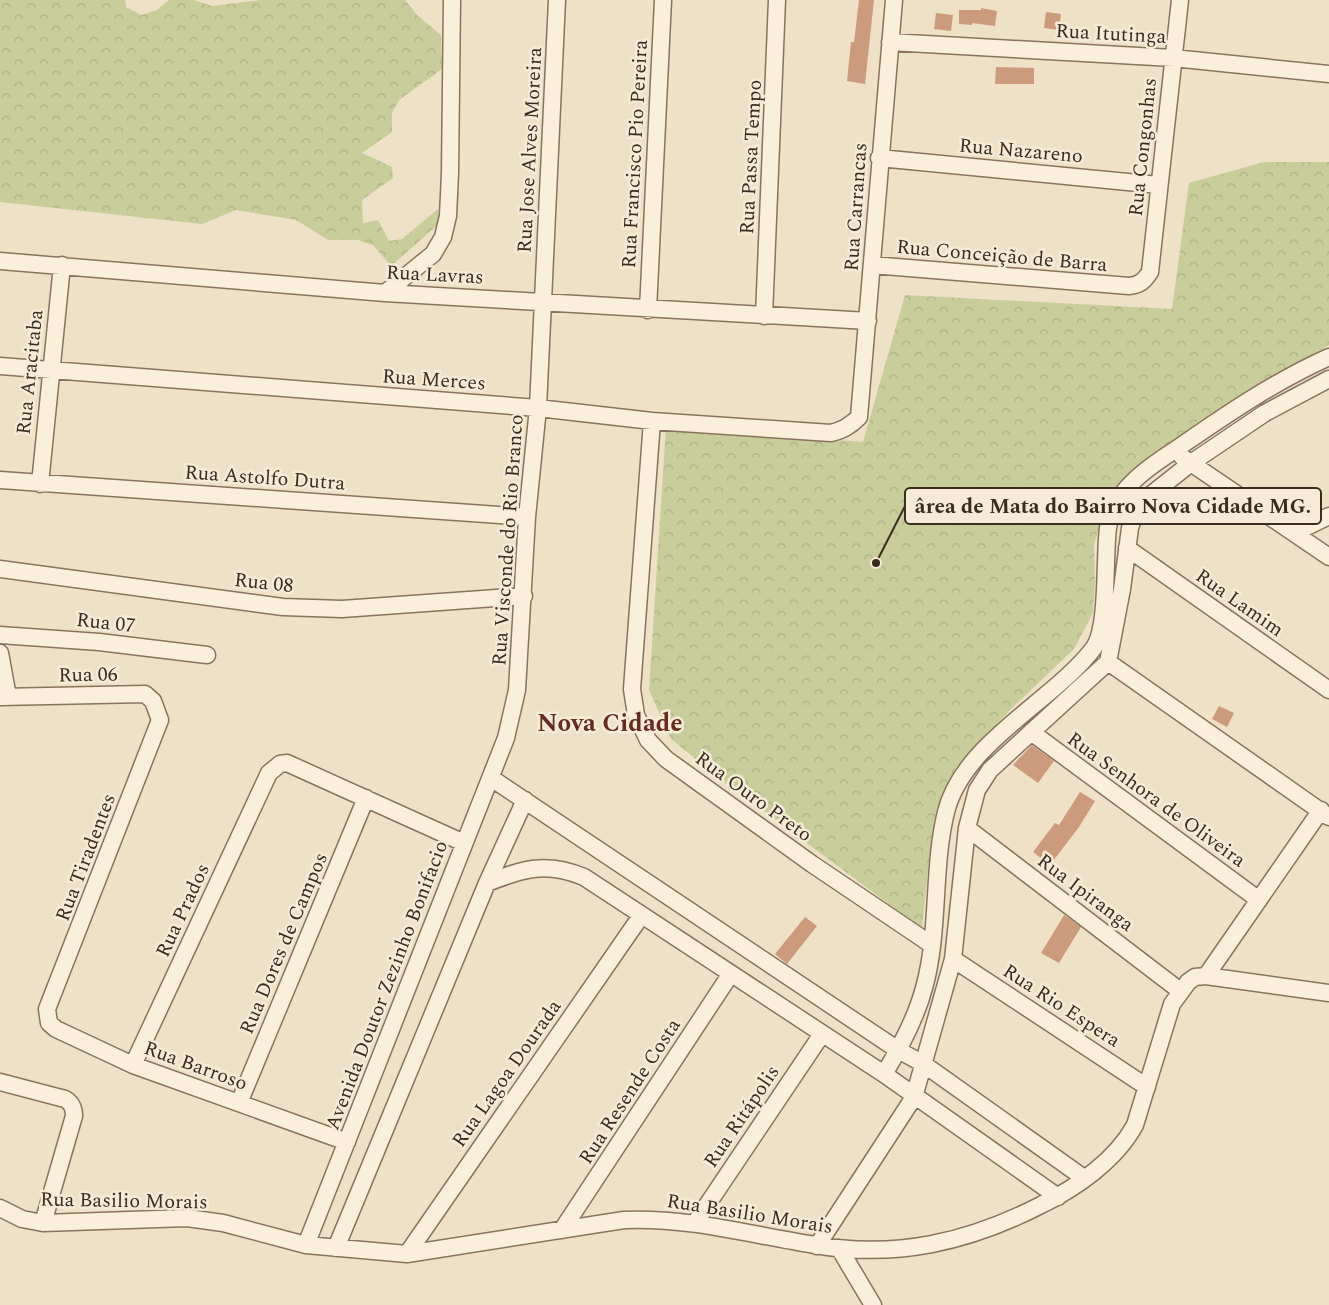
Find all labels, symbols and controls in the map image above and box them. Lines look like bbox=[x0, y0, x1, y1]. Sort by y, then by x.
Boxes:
street label: Rua Itutinga bbox=[1055, 16, 1167, 52]
street label: Rua Francisco Pio Pereira bbox=[614, 39, 656, 269]
street label: Rua Jose Alves Moreira bbox=[510, 46, 550, 254]
street label: Rua Congonhas bbox=[1121, 76, 1165, 218]
street label: Rua Passa Tempo bbox=[732, 79, 770, 235]
street label: Rua Nazareno bbox=[958, 131, 1084, 171]
street label: Rua Carrancas bbox=[837, 142, 875, 272]
street label: Rua Conceição de Barra bbox=[895, 232, 1109, 280]
street label: Rua Lavras bbox=[385, 257, 485, 293]
street label: Rua Aracitaba bbox=[9, 308, 52, 436]
street label: Rua Merces bbox=[381, 361, 487, 399]
street label: Rua Visconde do Rio Branco bbox=[484, 413, 532, 667]
street label: Rua Astolfo Dutra bbox=[184, 457, 346, 499]
callout: ârea de Mata do Bairro Nova Cidade MG. bbox=[905, 488, 1321, 524]
text: ârea de Mata do Bairro Nova Cidade MG. bbox=[915, 491, 1311, 523]
street label: Rua Lamim bbox=[1189, 561, 1290, 644]
street label: Rua 08 bbox=[233, 565, 295, 601]
street label: Rua 07 bbox=[75, 605, 137, 641]
street label: Rua 06 bbox=[58, 659, 118, 691]
district label: Nova Cidade bbox=[537, 705, 683, 743]
street label: Rua Senhora de Oliveira bbox=[1061, 725, 1252, 875]
street label: Rua Ouro Preto bbox=[689, 744, 818, 850]
street label: Rua Tiradentes bbox=[48, 789, 124, 926]
street label: Avenida Doutor Zezinho Bonifacio bbox=[318, 836, 456, 1134]
street label: Rua Ipiranga bbox=[1031, 846, 1140, 939]
street label: Rua Dores de Campos bbox=[232, 848, 336, 1039]
street label: Rua Prados bbox=[148, 859, 218, 962]
street label: Rua Rio Espera bbox=[997, 956, 1127, 1055]
street label: Rua Lagoa Dourada bbox=[445, 993, 569, 1154]
street label: Rua Resende Costa bbox=[571, 1013, 688, 1170]
street label: Rua Barroso bbox=[140, 1033, 252, 1099]
street label: Rua Ritápolis bbox=[696, 1059, 787, 1174]
street label: Rua Basilio Morais bbox=[40, 1185, 208, 1217]
street label: Rua Basilio Morais bbox=[665, 1186, 835, 1242]

